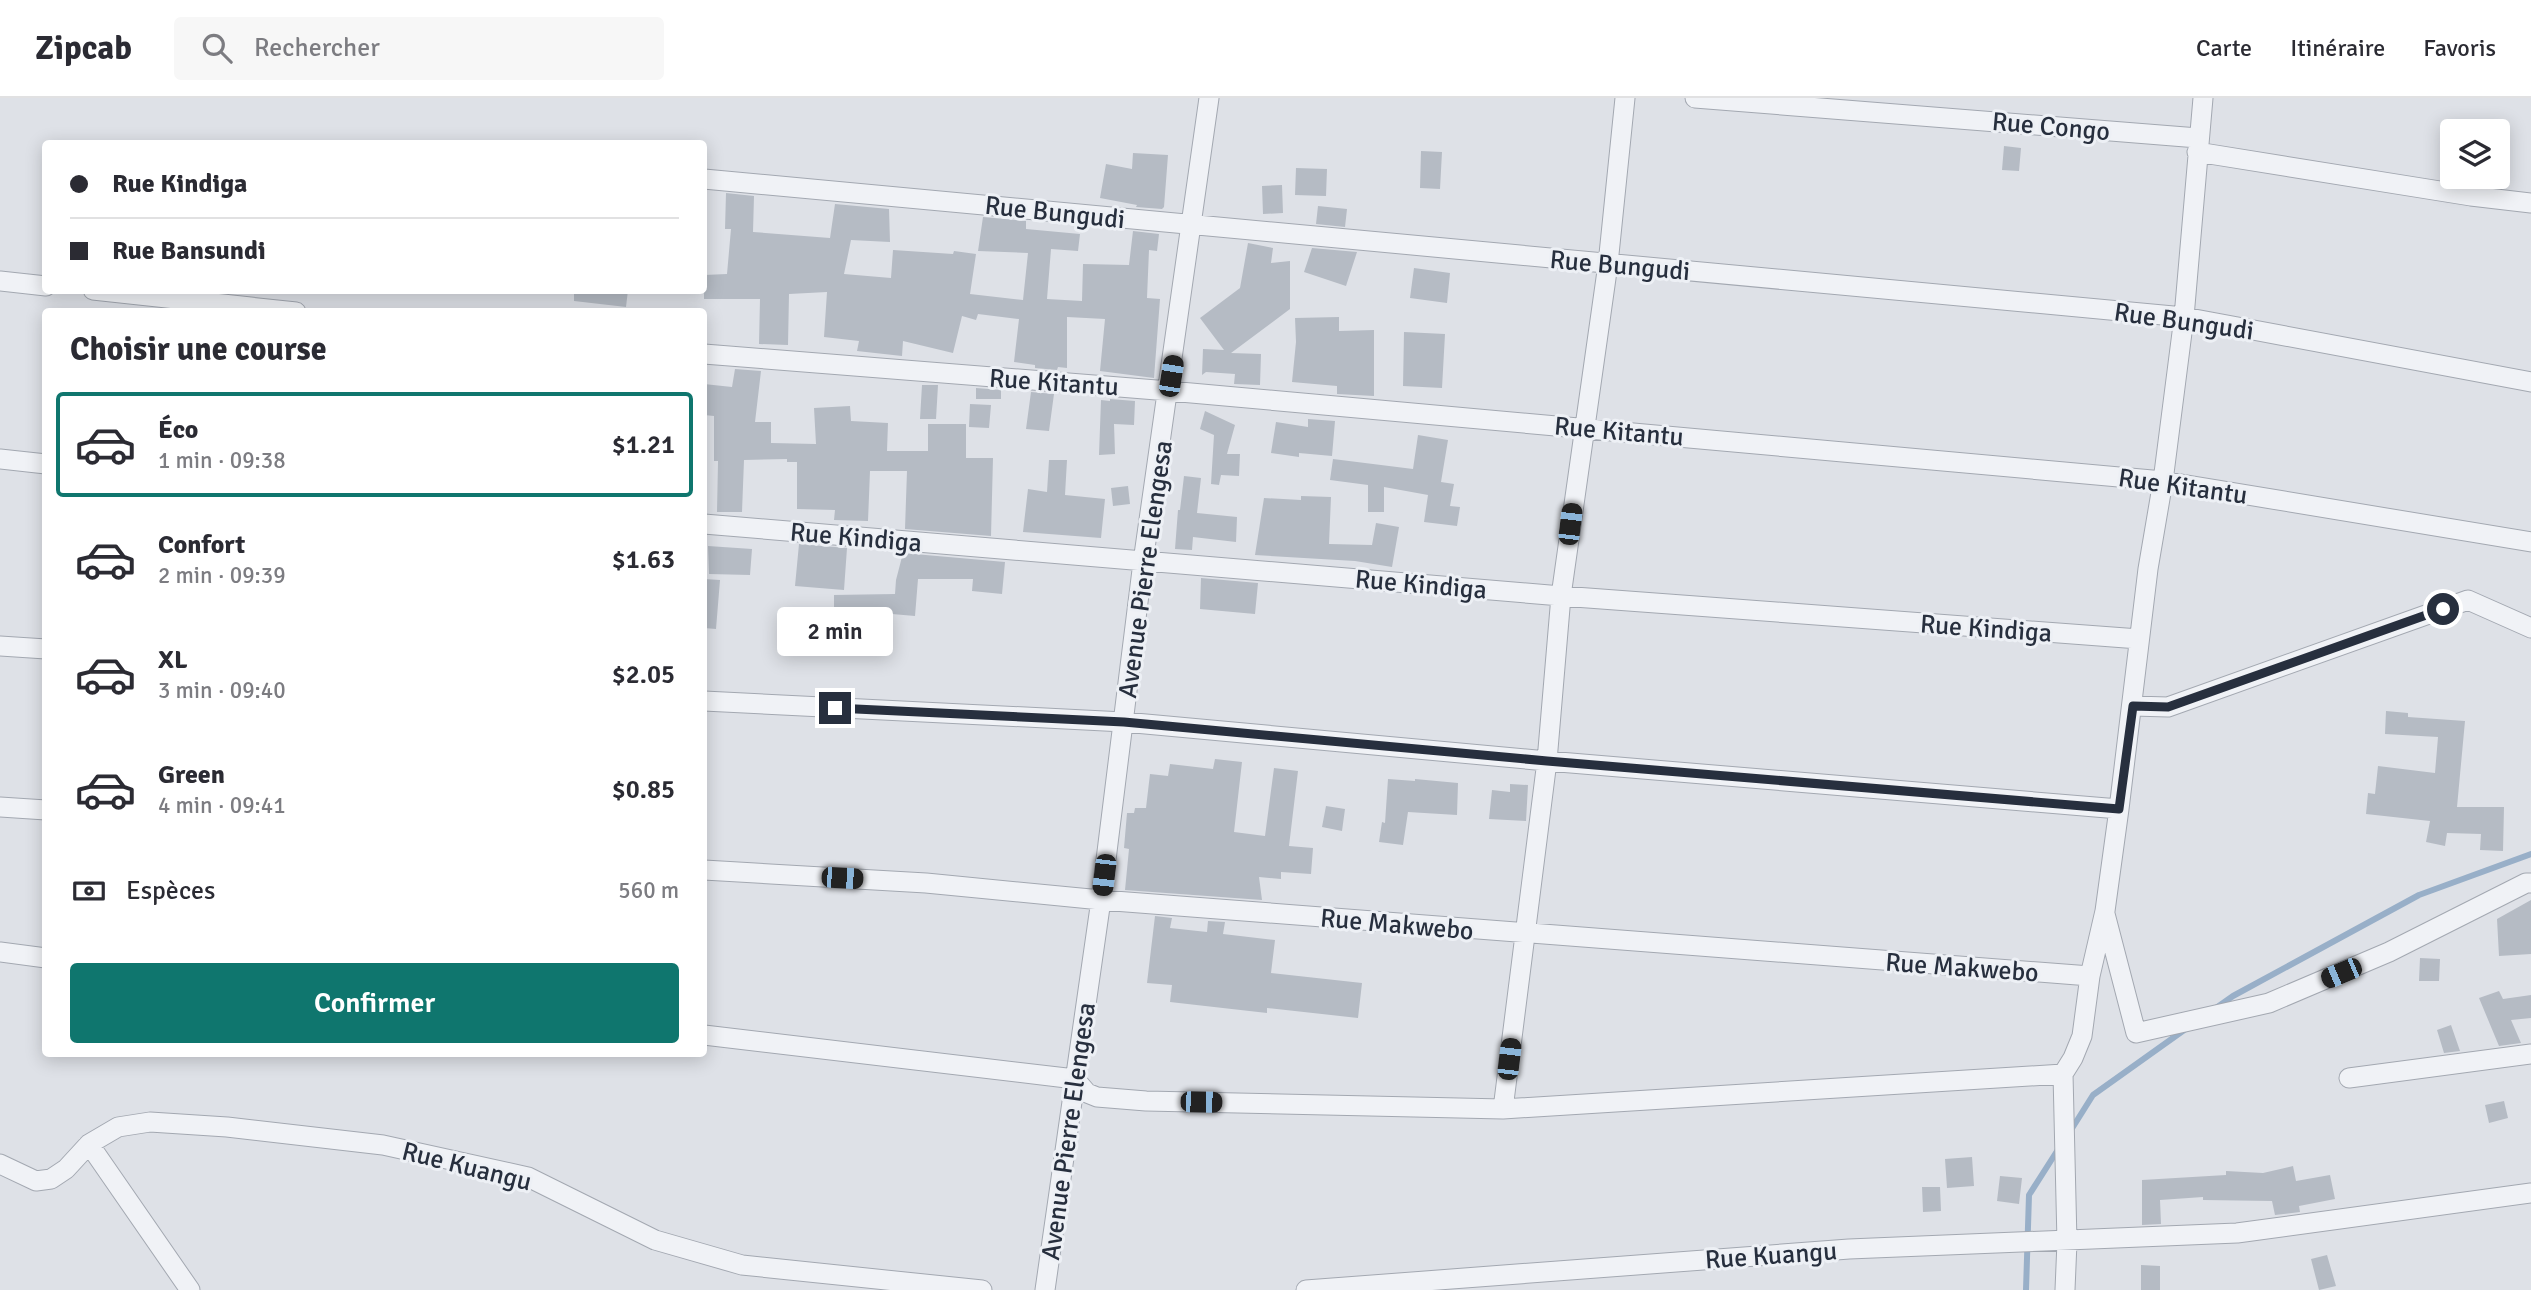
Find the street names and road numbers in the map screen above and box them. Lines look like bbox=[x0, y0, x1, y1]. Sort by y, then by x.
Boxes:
street label: Rue Congo bbox=[1991, 106, 2111, 148]
street label: Rue Bungudi bbox=[983, 190, 1127, 236]
street label: Rue Bungudi bbox=[1548, 244, 1691, 288]
street label: Rue Bungudi bbox=[2112, 296, 2256, 348]
street label: Rue Kitantu bbox=[988, 362, 1120, 403]
street label: Rue Kitantu bbox=[1553, 410, 1685, 454]
street label: Avenue Pierre Elengesa bbox=[1112, 438, 1180, 700]
street label: Rue Kitantu bbox=[2116, 462, 2250, 512]
street label: Rue Kindiga bbox=[789, 516, 923, 560]
street label: Rue Kindiga bbox=[1354, 563, 1488, 607]
street label: Rue Kindiga bbox=[1919, 608, 2053, 650]
street label: Rue Makwebo bbox=[1319, 902, 1475, 948]
street label: Rue Makwebo bbox=[1884, 947, 2040, 989]
street label: Avenue Pierre Elengesa bbox=[1035, 1000, 1103, 1262]
street label: Rue Kuangu bbox=[399, 1135, 535, 1199]
street label: Rue Kuangu bbox=[1704, 1235, 1838, 1277]

